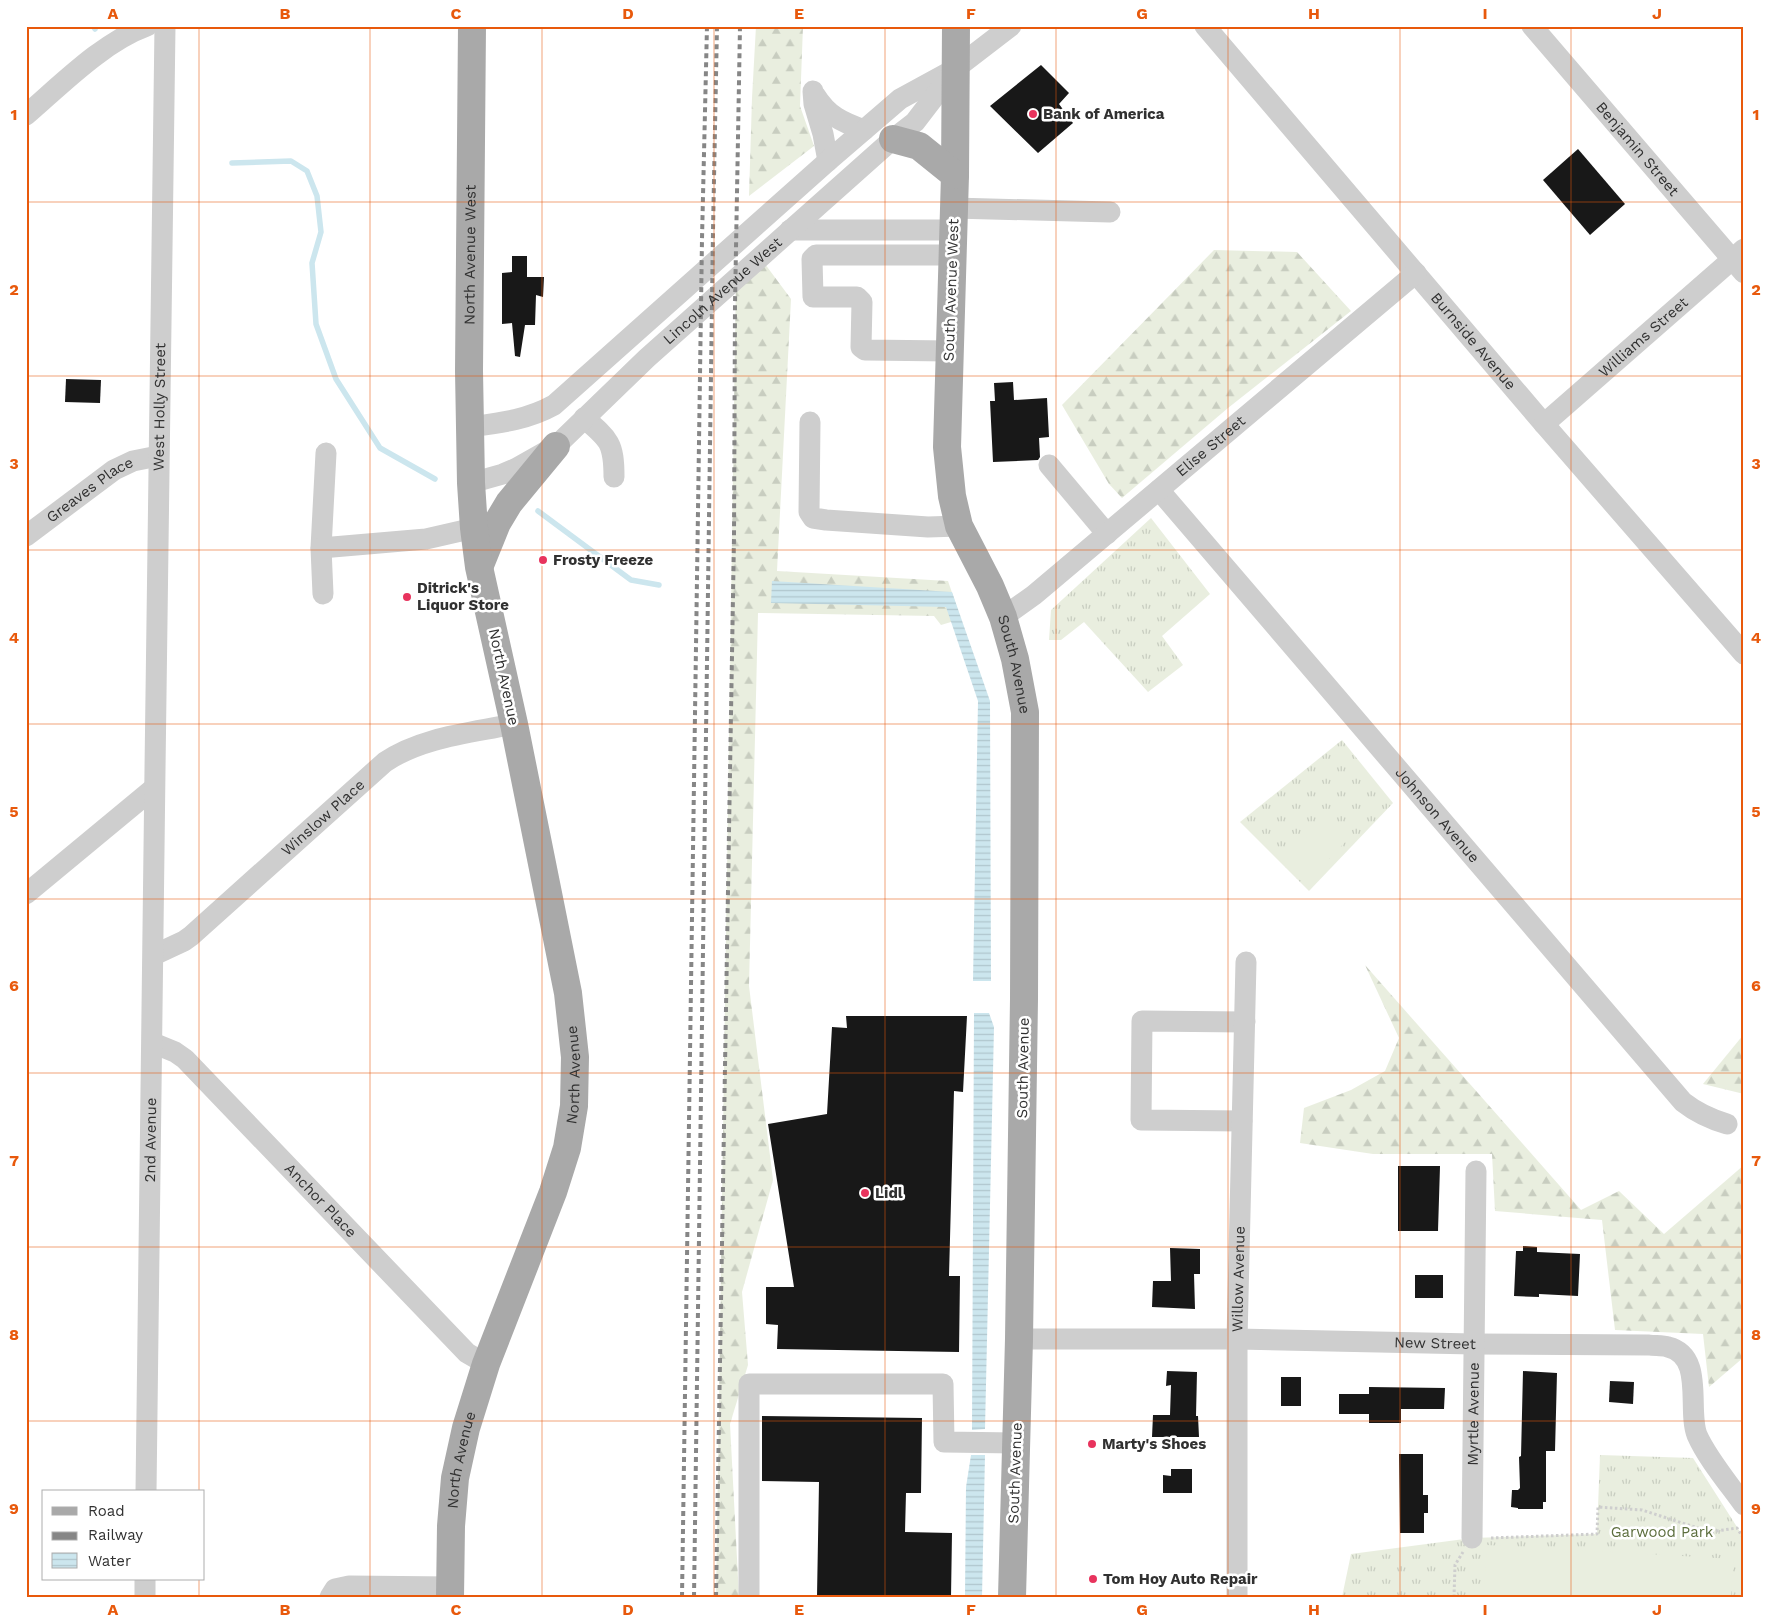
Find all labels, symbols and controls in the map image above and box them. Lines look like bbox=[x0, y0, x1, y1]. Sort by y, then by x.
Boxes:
text: A bbox=[108, 4, 119, 23]
text: B bbox=[280, 4, 291, 23]
text: C bbox=[451, 4, 462, 23]
text: D bbox=[622, 4, 634, 23]
text: E bbox=[794, 4, 804, 23]
text: F bbox=[966, 4, 976, 23]
text: G bbox=[1136, 4, 1148, 23]
text: H bbox=[1308, 4, 1320, 23]
text: I bbox=[1482, 4, 1488, 23]
text: J bbox=[1652, 4, 1662, 23]
street label: Benjamin Street bbox=[1592, 98, 1683, 200]
text: 1 bbox=[11, 105, 17, 124]
place label: Bank of America bbox=[1043, 105, 1165, 123]
text: 1 bbox=[1753, 105, 1759, 124]
marker: Bank of America bbox=[1027, 108, 1039, 120]
street label: North Avenue West bbox=[460, 184, 480, 325]
street label: South Avenue West bbox=[940, 218, 963, 362]
street label: Lincoln Avenue West bbox=[660, 233, 786, 348]
text: 2 bbox=[9, 280, 19, 299]
text: 2 bbox=[1751, 280, 1761, 299]
street label: Burnside Avenue bbox=[1427, 289, 1520, 393]
street label: Williams Street bbox=[1595, 293, 1692, 381]
street label: West Holly Street bbox=[150, 342, 169, 471]
street label: Elise Street bbox=[1172, 411, 1249, 480]
street label: Greaves Place bbox=[43, 453, 136, 527]
text: 3 bbox=[9, 454, 19, 473]
text: 3 bbox=[1751, 454, 1761, 473]
place label: Frosty Freeze bbox=[553, 551, 654, 569]
marker: Frosty Freeze bbox=[537, 554, 549, 566]
place label: Ditrick's Liquor Store bbox=[417, 579, 509, 614]
marker: Ditrick's Liquor Store bbox=[401, 591, 413, 603]
street label: South Avenue bbox=[994, 613, 1034, 715]
street label: North Avenue bbox=[485, 627, 523, 727]
text: 4 bbox=[9, 628, 19, 647]
text: 4 bbox=[1751, 628, 1761, 647]
street label: Johnson Avenue bbox=[1392, 764, 1483, 866]
street label: Winslow Place bbox=[278, 776, 368, 860]
text: 5 bbox=[9, 802, 19, 821]
text: 5 bbox=[1751, 802, 1761, 821]
text: 6 bbox=[9, 976, 19, 995]
text: 6 bbox=[1751, 976, 1761, 995]
street label: South Avenue bbox=[1013, 1017, 1033, 1119]
street label: North Avenue bbox=[562, 1025, 584, 1125]
street label: 2nd Avenue bbox=[141, 1097, 160, 1183]
text: 7 bbox=[9, 1151, 19, 1170]
text: 7 bbox=[1751, 1151, 1761, 1170]
street label: Anchor Place bbox=[281, 1160, 360, 1241]
place label: Lidl bbox=[875, 1184, 903, 1202]
marker: Lidl bbox=[859, 1187, 871, 1199]
street label: Willow Avenue bbox=[1228, 1226, 1249, 1332]
text: 8 bbox=[9, 1325, 19, 1344]
text: 8 bbox=[1751, 1325, 1761, 1344]
street label: New Street bbox=[1394, 1333, 1477, 1353]
street label: Myrtle Avenue bbox=[1464, 1362, 1483, 1466]
street label: North Avenue bbox=[443, 1409, 480, 1509]
street label: South Avenue bbox=[1004, 1422, 1026, 1524]
place label: Marty's Shoes bbox=[1102, 1435, 1206, 1453]
marker: Marty's Shoes bbox=[1086, 1438, 1098, 1450]
legend bbox=[42, 1490, 205, 1580]
text: 9 bbox=[9, 1499, 19, 1518]
text: 9 bbox=[1751, 1499, 1761, 1518]
text: Road bbox=[88, 1502, 125, 1520]
park label: Garwood Park bbox=[1611, 1523, 1714, 1541]
text: Railway bbox=[88, 1526, 143, 1544]
text: Water bbox=[88, 1552, 131, 1570]
place label: Tom Hoy Auto Repair bbox=[1103, 1570, 1258, 1588]
marker: Tom Hoy Auto Repair bbox=[1087, 1573, 1099, 1585]
text: A bbox=[108, 1600, 119, 1619]
text: B bbox=[280, 1600, 291, 1619]
text: C bbox=[451, 1600, 462, 1619]
text: D bbox=[622, 1600, 634, 1619]
text: E bbox=[794, 1600, 804, 1619]
text: F bbox=[966, 1600, 976, 1619]
text: G bbox=[1136, 1600, 1148, 1619]
text: H bbox=[1308, 1600, 1320, 1619]
text: I bbox=[1482, 1600, 1488, 1619]
text: J bbox=[1652, 1600, 1662, 1619]

